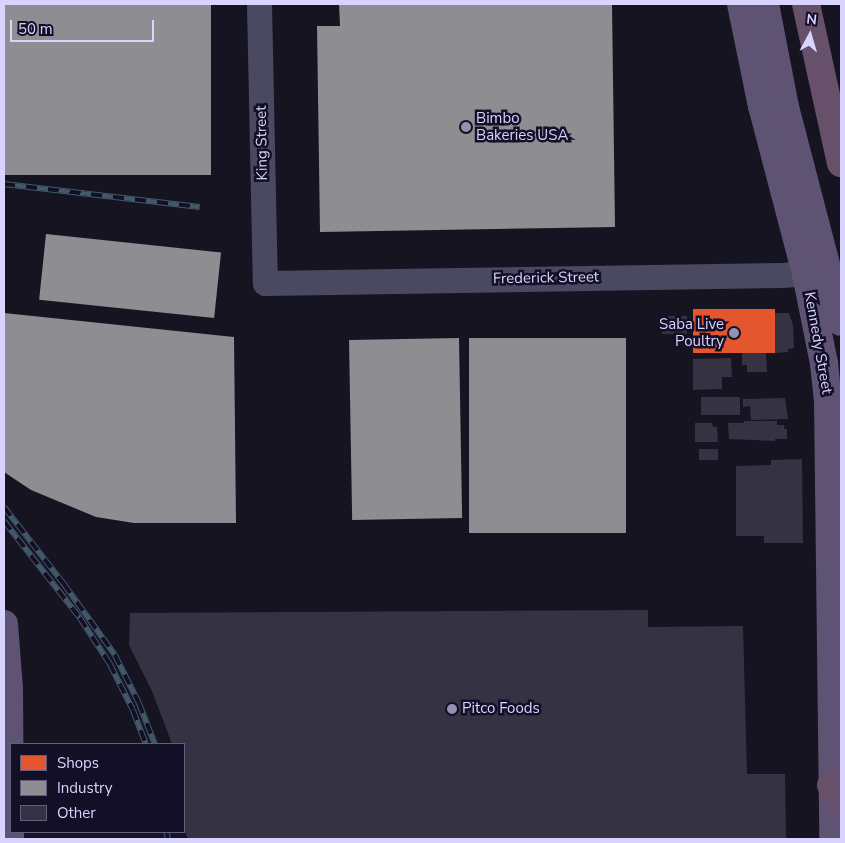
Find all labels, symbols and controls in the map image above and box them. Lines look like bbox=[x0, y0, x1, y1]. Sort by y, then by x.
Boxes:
scale bar bbox=[12, 10, 156, 42]
north arrow bbox=[785, 10, 835, 60]
text: N bbox=[805, 10, 818, 30]
text: 50 m bbox=[18, 19, 53, 39]
street label: King Street bbox=[252, 105, 272, 181]
place label: Bimbo Bakeries USA bbox=[476, 109, 568, 144]
marker: Bimbo Bakeries USA bbox=[460, 121, 472, 133]
street label: Frederick Street bbox=[493, 268, 599, 288]
street label: Kennedy Street bbox=[800, 291, 836, 395]
place label: Saba Live Poultry bbox=[659, 315, 724, 350]
marker: Saba Live Poultry bbox=[728, 327, 740, 339]
place label: Pitco Foods bbox=[462, 700, 540, 718]
marker: Pitco Foods bbox=[446, 703, 458, 715]
legend bbox=[10, 743, 185, 833]
text: Shops bbox=[57, 753, 99, 773]
text: Industry bbox=[57, 778, 112, 798]
text: Other bbox=[57, 803, 96, 823]

